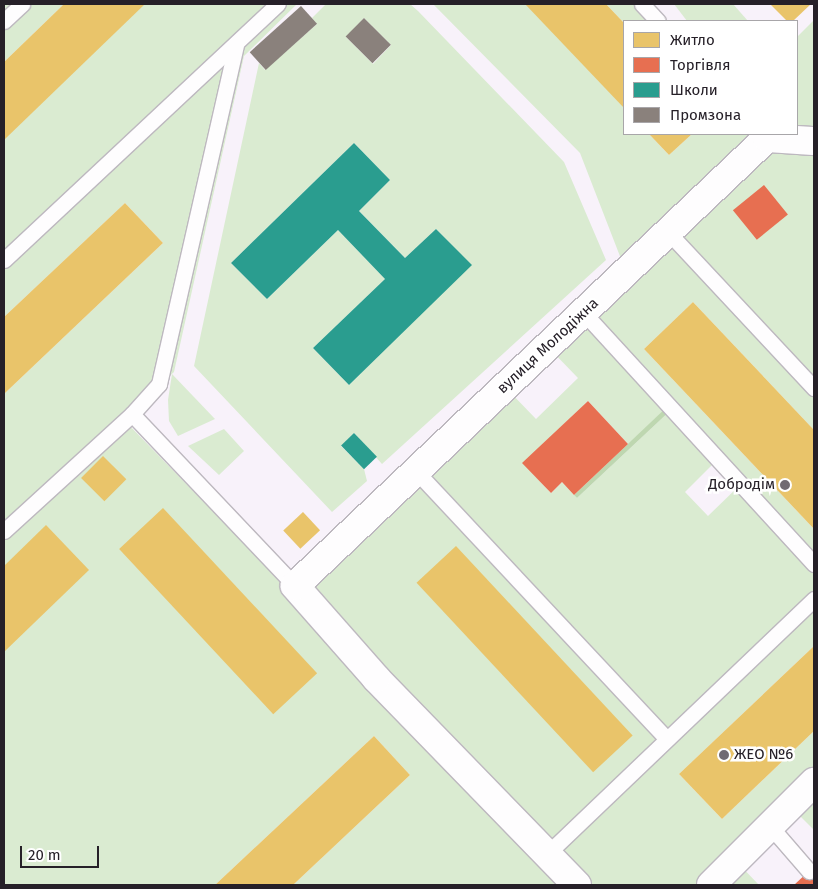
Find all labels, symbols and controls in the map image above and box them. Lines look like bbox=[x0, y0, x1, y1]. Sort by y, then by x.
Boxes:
legend bbox=[623, 20, 798, 135]
text: Житло bbox=[670, 31, 715, 49]
text: Торгівля bbox=[670, 56, 730, 74]
text: Школи bbox=[670, 81, 718, 99]
text: Промзона bbox=[670, 106, 741, 124]
street label: вулиця Молодіжна bbox=[494, 294, 602, 398]
place label: Добродім bbox=[708, 476, 775, 494]
marker: Добродім bbox=[779, 479, 791, 491]
place label: ЖЕО №6 bbox=[734, 746, 793, 764]
marker: ЖЕО №6 bbox=[718, 749, 730, 761]
scale bar bbox=[22, 836, 101, 868]
text: 20 m bbox=[28, 846, 61, 864]

